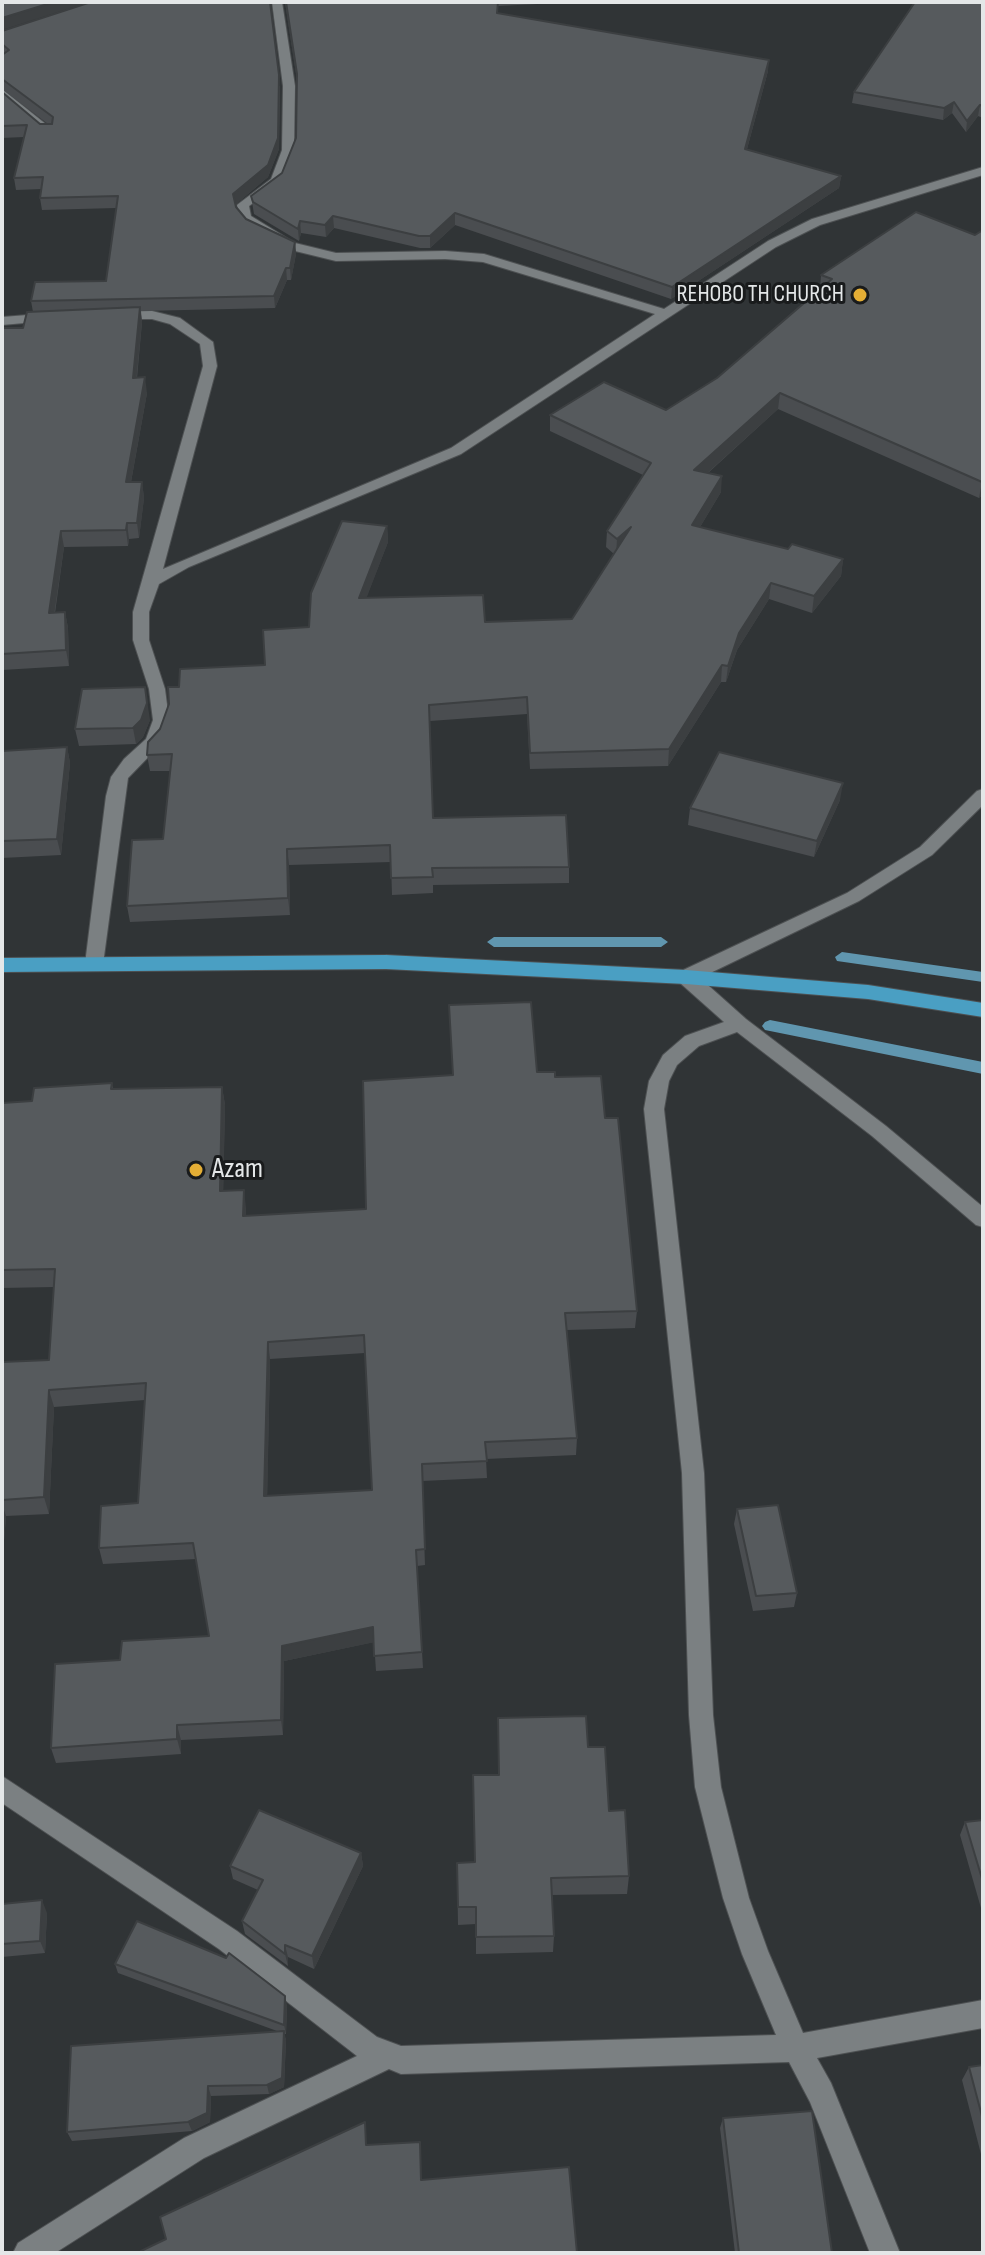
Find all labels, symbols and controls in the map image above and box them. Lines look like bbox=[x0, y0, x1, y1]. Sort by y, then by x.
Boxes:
place label: REHOBO TH CHURCH bbox=[676, 281, 844, 309]
marker: REHOBO TH CHURCH bbox=[851, 286, 869, 304]
place label: Azam bbox=[212, 1153, 263, 1187]
marker: Azam bbox=[187, 1161, 205, 1179]

